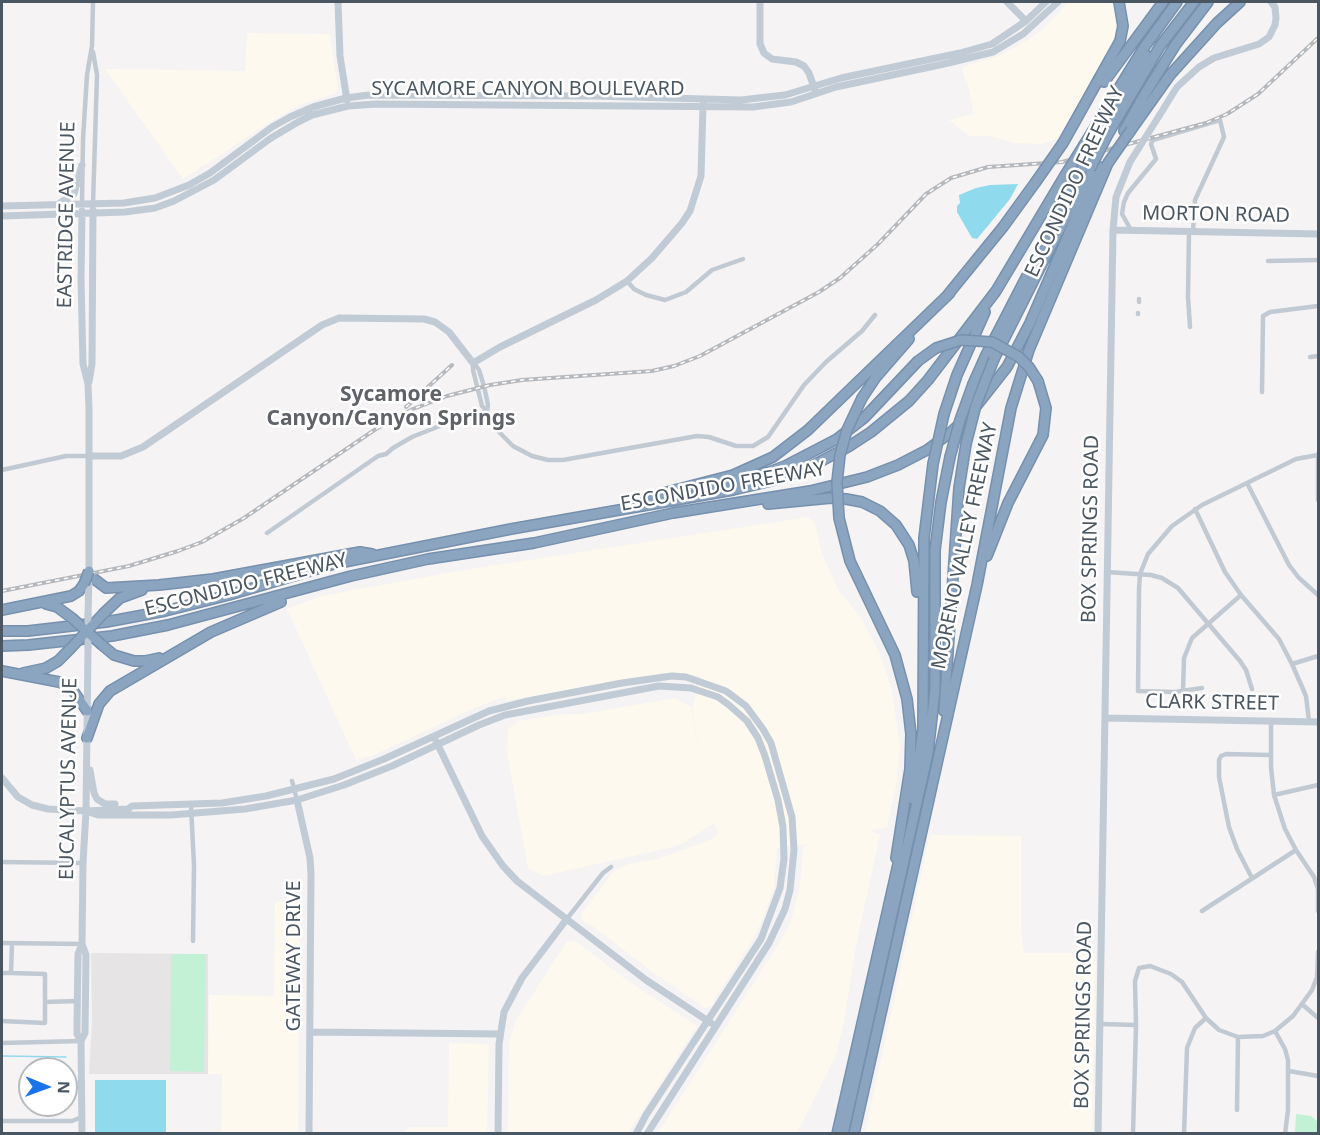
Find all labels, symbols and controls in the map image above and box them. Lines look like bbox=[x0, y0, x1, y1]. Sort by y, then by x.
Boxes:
street label: SYCAMORE CANYON BOULEVARD bbox=[371, 77, 685, 101]
street label: ESCONDIDO FREEWAY bbox=[1020, 83, 1130, 281]
street label: EASTRIDGE AVENUE bbox=[53, 121, 81, 309]
street label: MORTON ROAD bbox=[1142, 202, 1290, 228]
district label: Sycamore Canyon/Canyon Springs bbox=[266, 382, 516, 432]
street label: MORENO VALLEY FREEWAY bbox=[927, 420, 1003, 672]
street label: BOX SPRINGS ROAD bbox=[1077, 435, 1105, 623]
street label: ESCONDIDO FREEWAY bbox=[619, 457, 827, 517]
street label: ESCONDIDO FREEWAY bbox=[142, 548, 350, 622]
street label: EUCALYPTUS AVENUE bbox=[55, 678, 83, 880]
street label: CLARK STREET bbox=[1145, 690, 1279, 716]
street label: GATEWAY DRIVE bbox=[282, 880, 306, 1032]
street label: BOX SPRINGS ROAD bbox=[1070, 921, 1098, 1109]
north arrow bbox=[18, 1057, 78, 1117]
text: N bbox=[53, 1081, 75, 1094]

